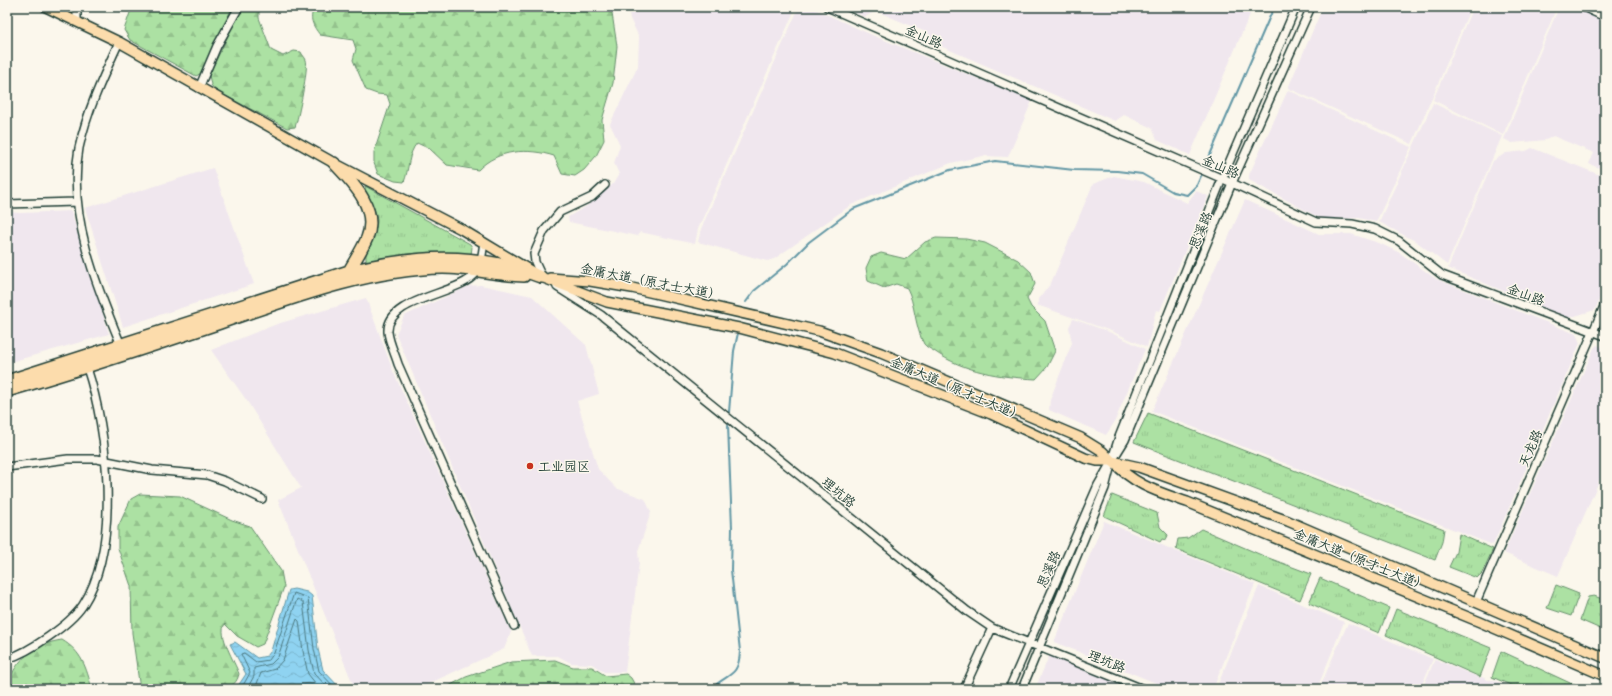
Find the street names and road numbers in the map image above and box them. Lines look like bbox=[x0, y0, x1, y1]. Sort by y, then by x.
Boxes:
street label: 金山路 bbox=[903, 20, 945, 52]
street label: 金山路 bbox=[1200, 150, 1242, 182]
street label: 思溪路 bbox=[1184, 209, 1216, 251]
street label: 金庸大道（原才士大道） bbox=[579, 259, 723, 303]
street label: 金山路 bbox=[1505, 279, 1547, 309]
street label: 金庸大道（原才士大道） bbox=[888, 352, 1026, 424]
street label: 天龙路 bbox=[1514, 427, 1546, 469]
street label: 理坑路 bbox=[818, 473, 860, 511]
street label: 金庸大道（原才士大道） bbox=[1291, 524, 1431, 594]
street label: 思溪路 bbox=[1032, 548, 1064, 590]
street label: 理坑路 bbox=[1086, 645, 1128, 677]

